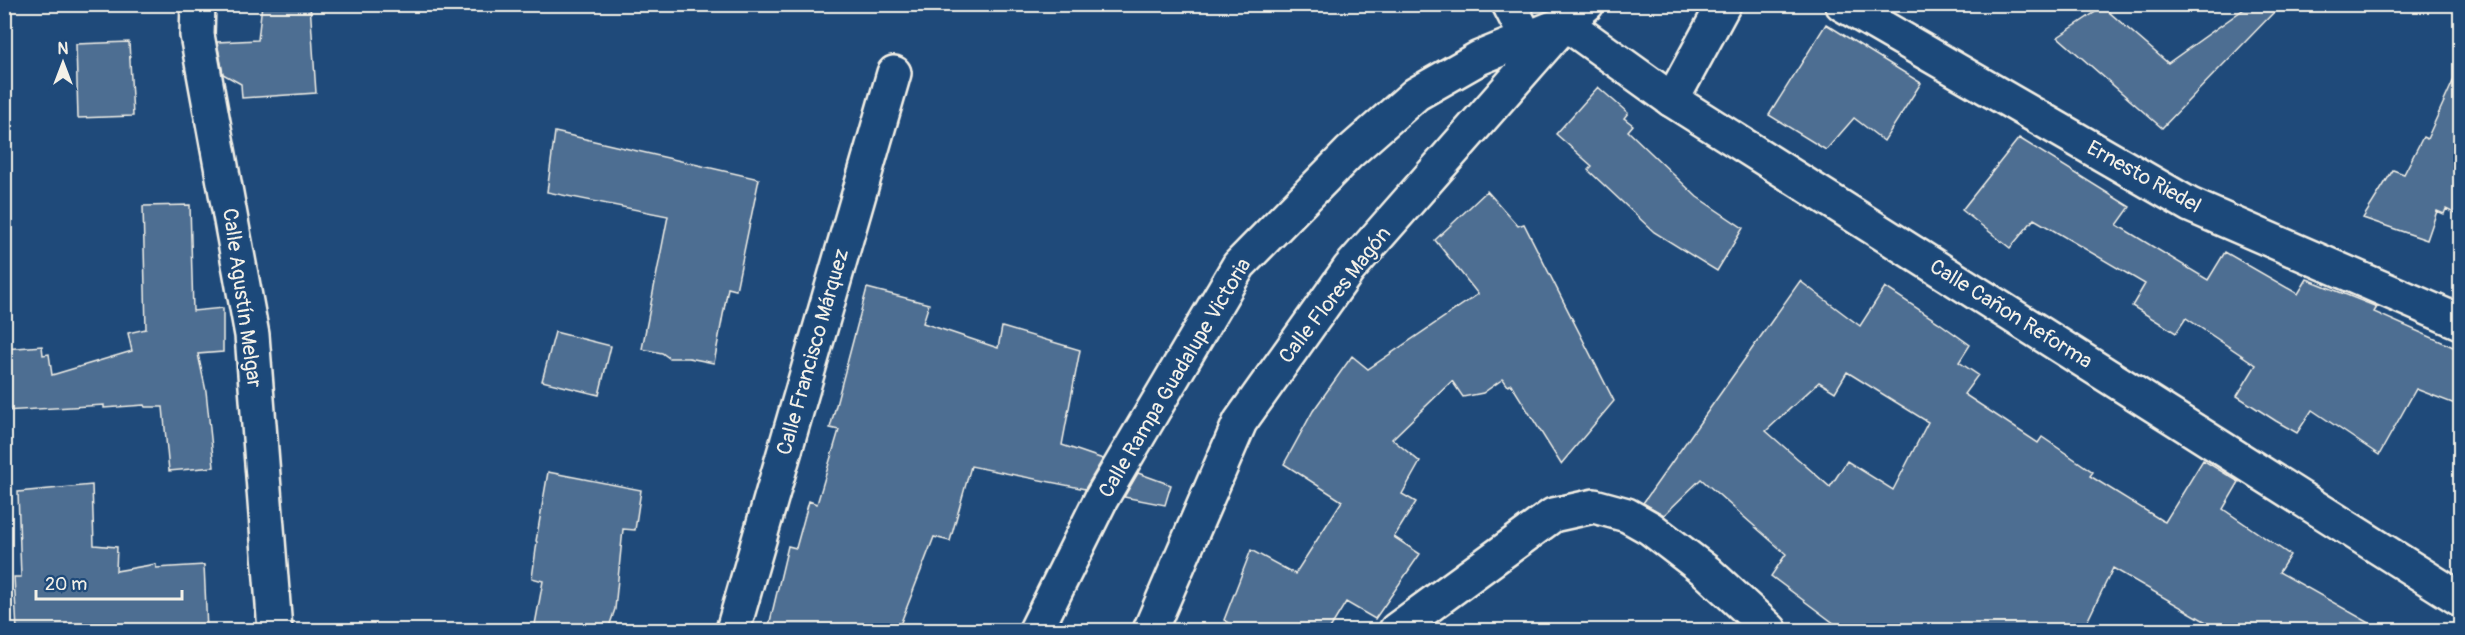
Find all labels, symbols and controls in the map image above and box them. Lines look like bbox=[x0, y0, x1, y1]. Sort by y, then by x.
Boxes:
north arrow bbox=[33, 33, 93, 93]
text: N bbox=[58, 39, 69, 59]
street label: Ernesto Riedel bbox=[2082, 135, 2206, 219]
street label: Calle Agustín Melgar bbox=[216, 207, 268, 390]
street label: Calle Flores Magón bbox=[1273, 221, 1397, 369]
street label: Calle Francisco Márquez bbox=[771, 246, 855, 458]
street label: Calle Rampa Guadalupe Victoria bbox=[1093, 253, 1257, 503]
street label: Calle Cañon Reforma bbox=[1925, 253, 2097, 375]
scale bar bbox=[36, 563, 182, 601]
text: 20 m bbox=[45, 573, 87, 596]

